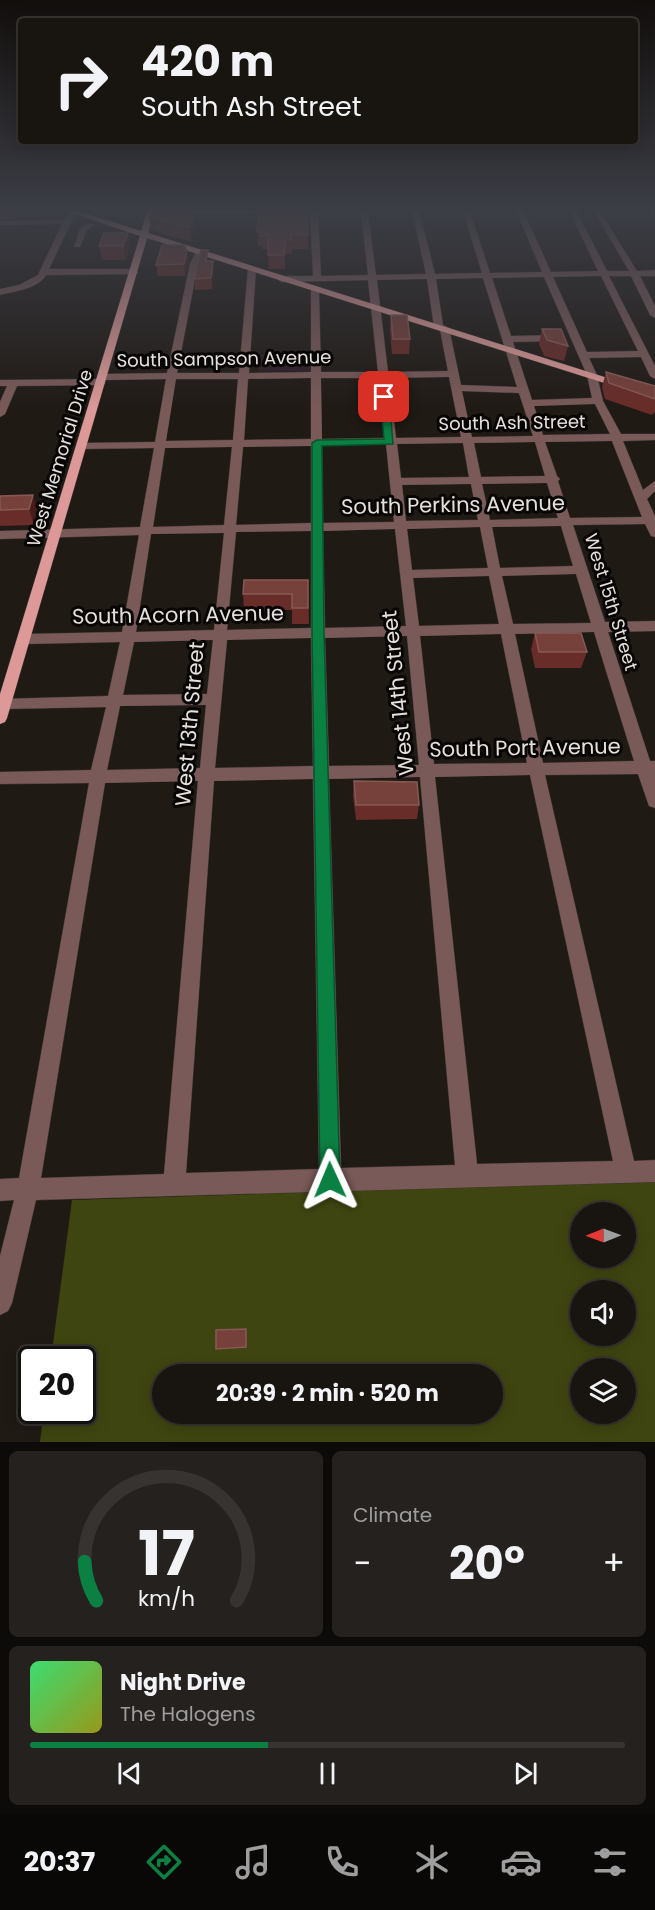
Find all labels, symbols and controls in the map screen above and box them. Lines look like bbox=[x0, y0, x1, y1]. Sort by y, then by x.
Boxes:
text: 420 m bbox=[141, 32, 274, 91]
icon: right bbox=[42, 42, 120, 120]
text: South Ash Street bbox=[141, 88, 362, 125]
street label: South Sampson Avenue bbox=[116, 344, 332, 373]
street label: West Memorial Drive bbox=[21, 366, 98, 549]
pin bbox=[358, 371, 409, 422]
icon: arrive bbox=[367, 380, 400, 413]
street label: South Ash Street bbox=[438, 409, 586, 436]
street label: South Perkins Avenue bbox=[341, 488, 565, 521]
street label: West 15th Street bbox=[579, 530, 644, 673]
street label: South Acorn Avenue bbox=[72, 598, 284, 631]
street label: West 14th Street bbox=[374, 609, 421, 777]
street label: West 13th Street bbox=[168, 641, 211, 807]
street label: South Port Avenue bbox=[429, 731, 621, 764]
position arrow bbox=[298, 1148, 362, 1212]
north arrow bbox=[570, 1202, 636, 1268]
map controls bbox=[570, 1202, 636, 1424]
button: sound bbox=[570, 1280, 636, 1346]
speed limit sign: 20 bbox=[18, 1346, 96, 1424]
button: layers bbox=[570, 1358, 636, 1424]
text: 20:39 · 2 min · 520 m bbox=[216, 1378, 439, 1409]
text: Climate bbox=[353, 1501, 432, 1529]
text: 17 bbox=[138, 1509, 194, 1597]
text: 20° bbox=[449, 1532, 525, 1595]
text: − bbox=[353, 1540, 371, 1587]
text: + bbox=[602, 1540, 625, 1587]
text: km/h bbox=[137, 1583, 195, 1614]
text: Night Drive bbox=[120, 1667, 246, 1698]
text: The Halogens bbox=[120, 1700, 256, 1728]
icon: previous bbox=[113, 1757, 146, 1790]
icon: pause bbox=[311, 1757, 344, 1790]
icon: next bbox=[509, 1757, 542, 1790]
icon: directions bbox=[143, 1841, 185, 1883]
icon: music bbox=[232, 1841, 274, 1883]
icon: phone bbox=[321, 1841, 363, 1883]
icon: climate bbox=[411, 1841, 453, 1883]
icon: car bbox=[500, 1841, 542, 1883]
icon: filters bbox=[589, 1841, 631, 1883]
text: 20:37 bbox=[24, 1843, 95, 1880]

